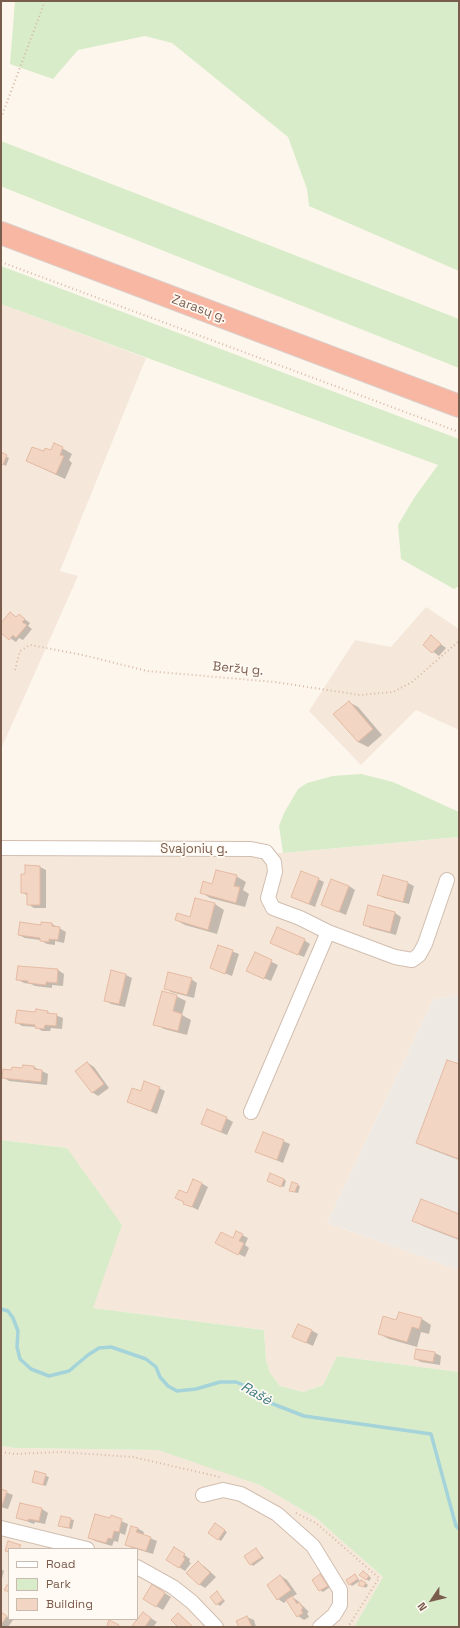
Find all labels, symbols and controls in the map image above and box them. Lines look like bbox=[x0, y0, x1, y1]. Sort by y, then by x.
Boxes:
street label: Zarasų g. bbox=[170, 292, 228, 326]
street label: Beržų g. bbox=[212, 659, 264, 679]
street label: Svajonių g. bbox=[160, 841, 228, 857]
water label: Rašė bbox=[238, 1379, 274, 1409]
legend bbox=[8, 1548, 138, 1620]
text: Road bbox=[46, 1556, 75, 1572]
text: Park bbox=[46, 1576, 71, 1592]
north arrow bbox=[412, 1580, 452, 1620]
text: Building bbox=[46, 1596, 93, 1612]
text: N bbox=[414, 1600, 430, 1614]

